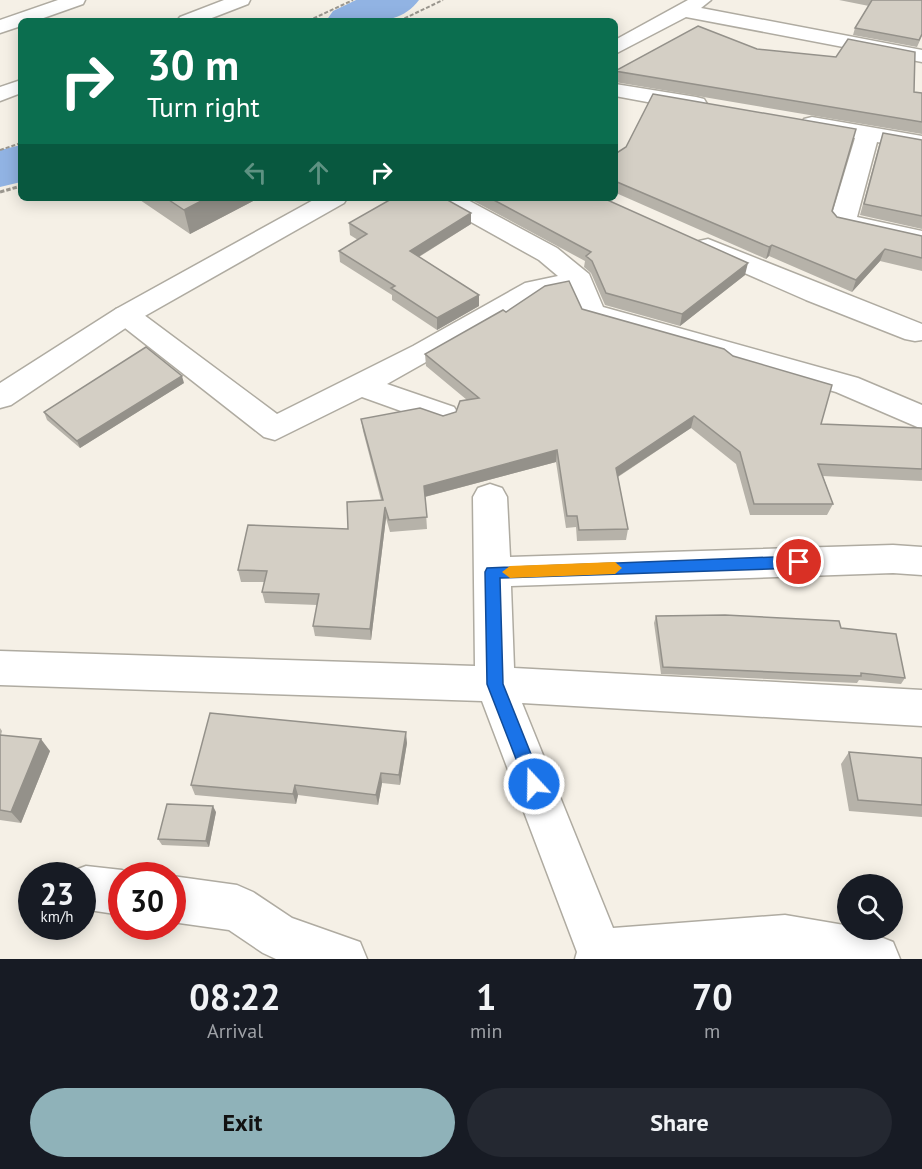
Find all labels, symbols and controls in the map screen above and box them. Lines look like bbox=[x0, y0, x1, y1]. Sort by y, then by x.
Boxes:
text: 30 m bbox=[147, 37, 239, 92]
icon: right bbox=[48, 42, 126, 120]
text: Turn right bbox=[147, 90, 260, 124]
icon: left bbox=[239, 156, 272, 189]
icon: ahead bbox=[302, 156, 335, 189]
icon: right bbox=[365, 156, 398, 189]
pin bbox=[773, 536, 824, 587]
icon: arrive bbox=[782, 545, 815, 578]
position arrow bbox=[502, 752, 566, 816]
speed limit sign: 30 bbox=[108, 862, 186, 940]
text: 23 bbox=[40, 874, 74, 913]
map controls bbox=[837, 874, 903, 940]
button: search bbox=[837, 874, 903, 940]
text: km/h bbox=[41, 907, 73, 926]
text: 08:22 bbox=[189, 973, 281, 1020]
text: 1 bbox=[476, 973, 496, 1020]
text: 70 bbox=[692, 973, 733, 1020]
text: Arrival bbox=[207, 1018, 263, 1044]
text: min bbox=[470, 1018, 503, 1044]
text: m bbox=[704, 1018, 720, 1044]
button: Exit bbox=[30, 1088, 455, 1157]
button: Share bbox=[467, 1088, 892, 1157]

